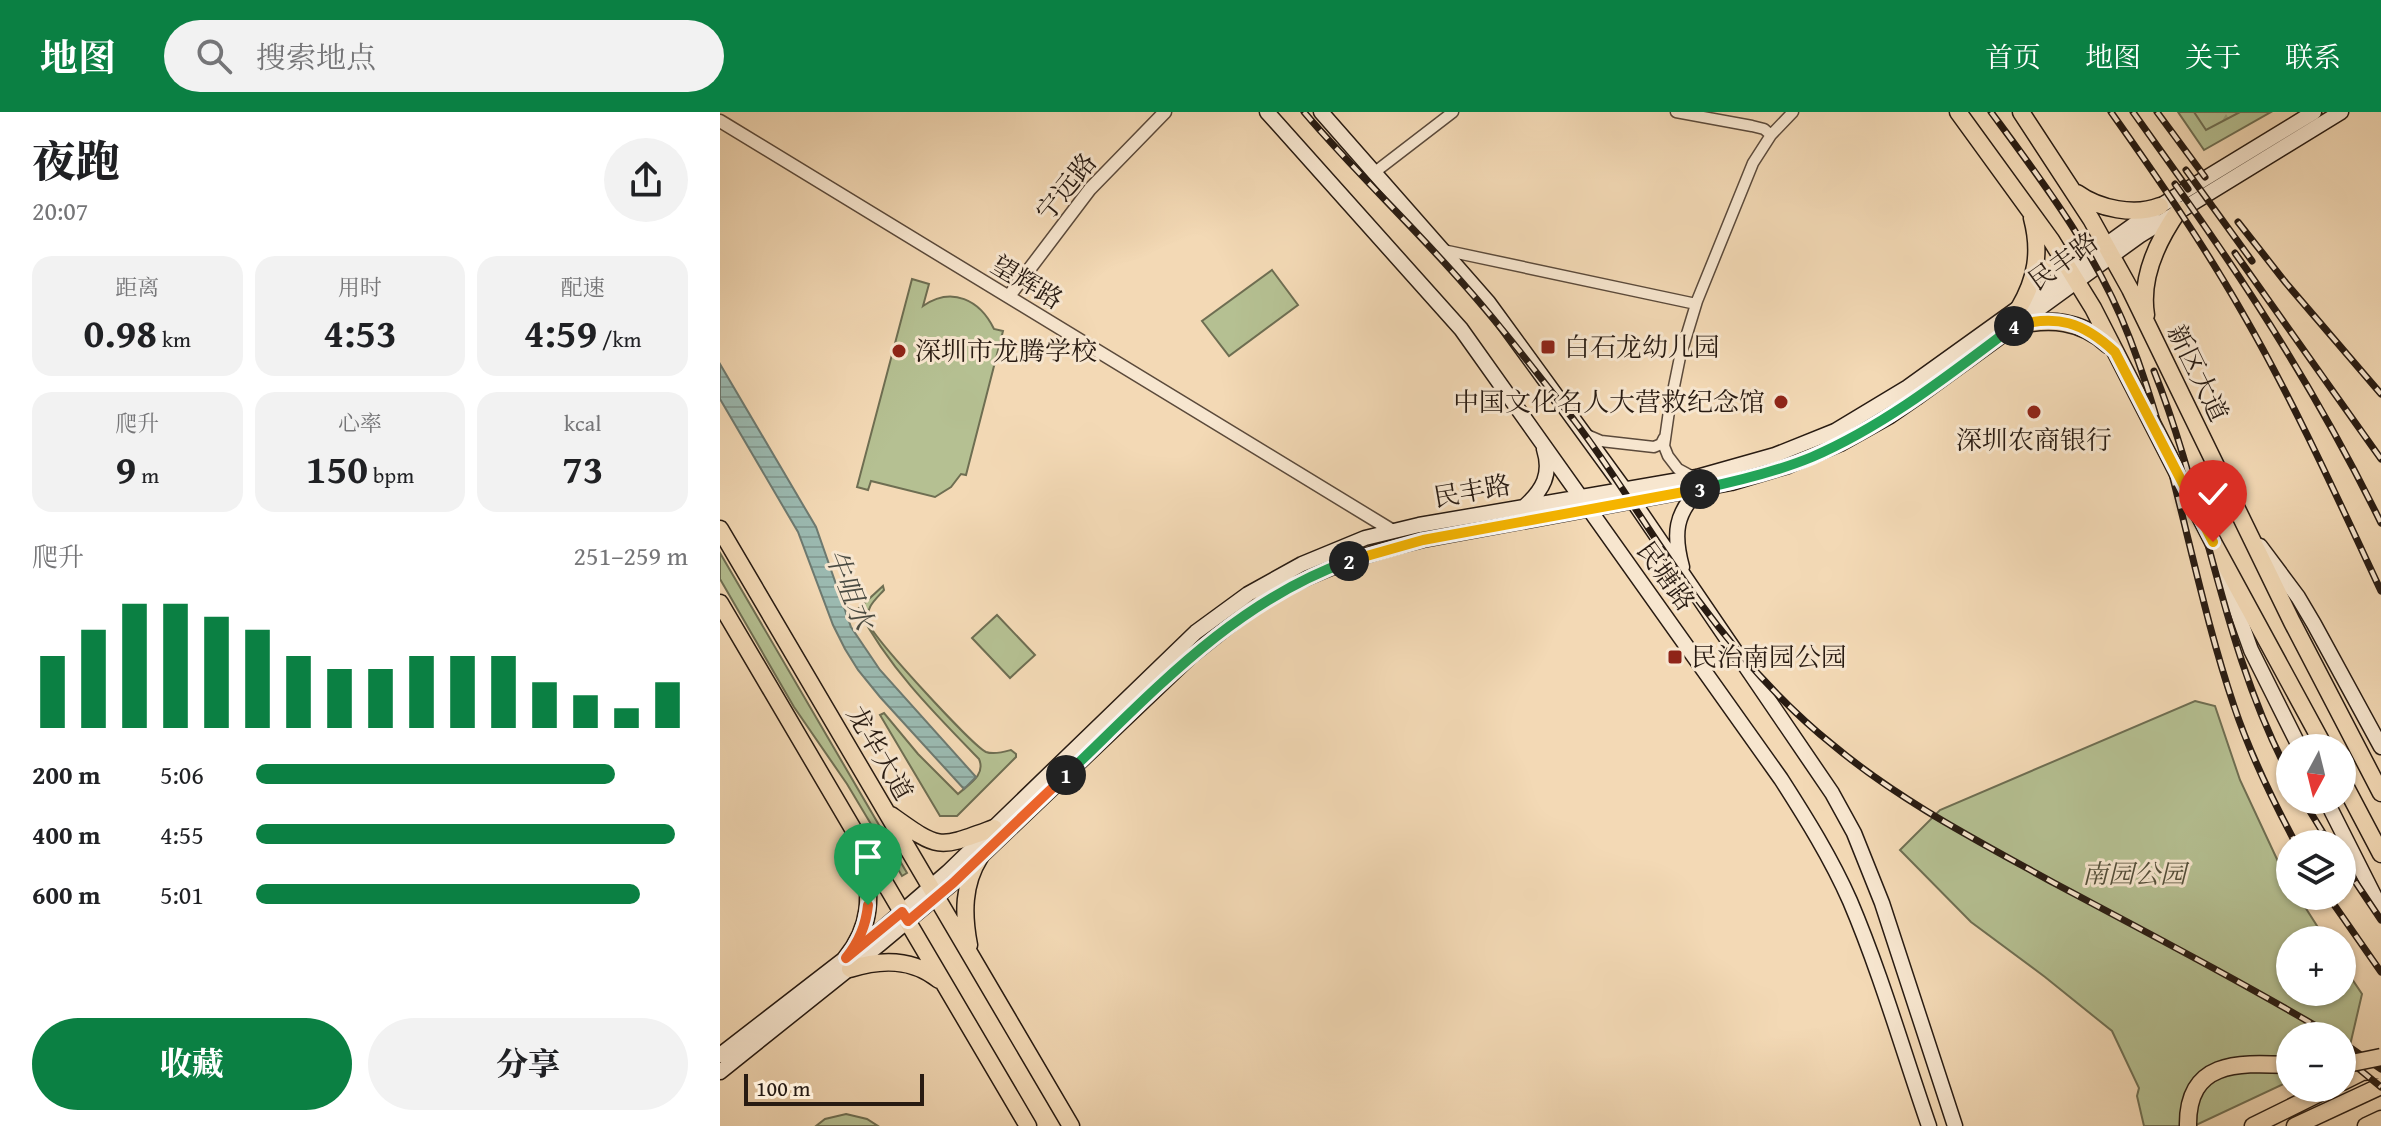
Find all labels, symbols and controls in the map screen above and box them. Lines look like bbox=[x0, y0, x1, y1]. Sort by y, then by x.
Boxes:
search box bbox=[164, 20, 724, 92]
text: 地图 bbox=[40, 29, 116, 85]
icon: search bbox=[192, 34, 236, 78]
text: 搜索地点 bbox=[256, 35, 376, 79]
text: 首页 bbox=[1985, 36, 2041, 77]
text: 地图 bbox=[2085, 36, 2141, 77]
text: 关于 bbox=[2185, 36, 2241, 77]
text: 联系 bbox=[2285, 36, 2341, 77]
text: 夜跑 bbox=[32, 129, 120, 193]
button: share bbox=[604, 138, 688, 222]
street label: 宁远路 bbox=[1026, 144, 1105, 229]
text: 20:07 bbox=[32, 191, 88, 230]
street label: 民丰路 bbox=[2020, 222, 2106, 299]
street label: 望辉路 bbox=[984, 245, 1071, 318]
text: 距离 bbox=[115, 271, 159, 303]
text: 用时 bbox=[338, 271, 382, 303]
text: 配速 bbox=[561, 271, 605, 303]
text: 0.98 bbox=[84, 303, 157, 362]
text: 4:53 bbox=[323, 303, 397, 362]
text: 4:59 bbox=[524, 303, 597, 362]
pin: 4 bbox=[1994, 306, 2034, 346]
text: 4 bbox=[2008, 310, 2020, 342]
street label: 新区大道 bbox=[2158, 317, 2239, 428]
text: km bbox=[157, 323, 191, 355]
text: /km bbox=[597, 323, 642, 355]
place label: 白石龙幼儿园 bbox=[1564, 327, 1720, 366]
place label: 深圳市龙腾学校 bbox=[915, 331, 1097, 370]
marker: 白石龙幼儿园 bbox=[1539, 338, 1557, 356]
marker: 深圳市龙腾学校 bbox=[890, 342, 908, 360]
place label: 中国文化名人大营救纪念馆 bbox=[1453, 382, 1765, 421]
marker: 中国文化名人大营救纪念馆 bbox=[1772, 393, 1790, 411]
marker: 深圳农商银行 bbox=[2025, 403, 2043, 421]
text: 爬升 bbox=[115, 407, 159, 439]
text: 心率 bbox=[338, 407, 382, 439]
text: kcal bbox=[564, 407, 601, 439]
place label: 深圳农商银行 bbox=[1956, 420, 2112, 459]
text: 9 bbox=[116, 439, 136, 498]
text: 150 bbox=[306, 439, 368, 498]
text: 73 bbox=[562, 439, 603, 498]
text: m bbox=[136, 459, 159, 491]
text: bpm bbox=[368, 459, 414, 491]
pin bbox=[2179, 460, 2247, 542]
street label: 民丰路 bbox=[1430, 465, 1514, 516]
pin: 3 bbox=[1680, 469, 1720, 509]
icon: check bbox=[2191, 472, 2235, 516]
text: 3 bbox=[1694, 473, 1706, 505]
street label: 民塘路 bbox=[1628, 533, 1705, 619]
text: 251–259 m bbox=[574, 536, 688, 575]
text: 爬升 bbox=[32, 537, 84, 576]
pin: 2 bbox=[1329, 541, 1369, 581]
water label: 牛咀水 bbox=[816, 542, 886, 638]
text: 2 bbox=[1343, 545, 1355, 577]
place label: 民治南园公园 bbox=[1691, 637, 1847, 676]
marker: 民治南园公园 bbox=[1666, 648, 1684, 666]
street label: 龙华大道 bbox=[838, 698, 923, 808]
north arrow bbox=[2276, 734, 2356, 814]
map controls bbox=[2276, 734, 2356, 1102]
text: 200 m bbox=[32, 755, 100, 794]
text: 5:06 bbox=[160, 755, 204, 794]
pin: 1 bbox=[1046, 755, 1086, 795]
text: 1 bbox=[1060, 759, 1072, 791]
text: 400 m bbox=[32, 815, 100, 854]
text: 4:55 bbox=[160, 815, 204, 854]
pin bbox=[834, 823, 902, 905]
button: layers bbox=[2276, 830, 2356, 910]
icon: arrive bbox=[846, 835, 890, 879]
park label: 南园公园 bbox=[2082, 854, 2190, 893]
text: 600 m bbox=[32, 875, 100, 914]
text: 5:01 bbox=[160, 875, 204, 914]
button: + bbox=[2276, 926, 2356, 1006]
button: 收藏 bbox=[32, 1018, 352, 1110]
button: 分享 bbox=[368, 1018, 688, 1110]
button: − bbox=[2276, 1022, 2356, 1102]
scale bar bbox=[744, 1070, 924, 1106]
text: 100 m bbox=[756, 1072, 811, 1104]

